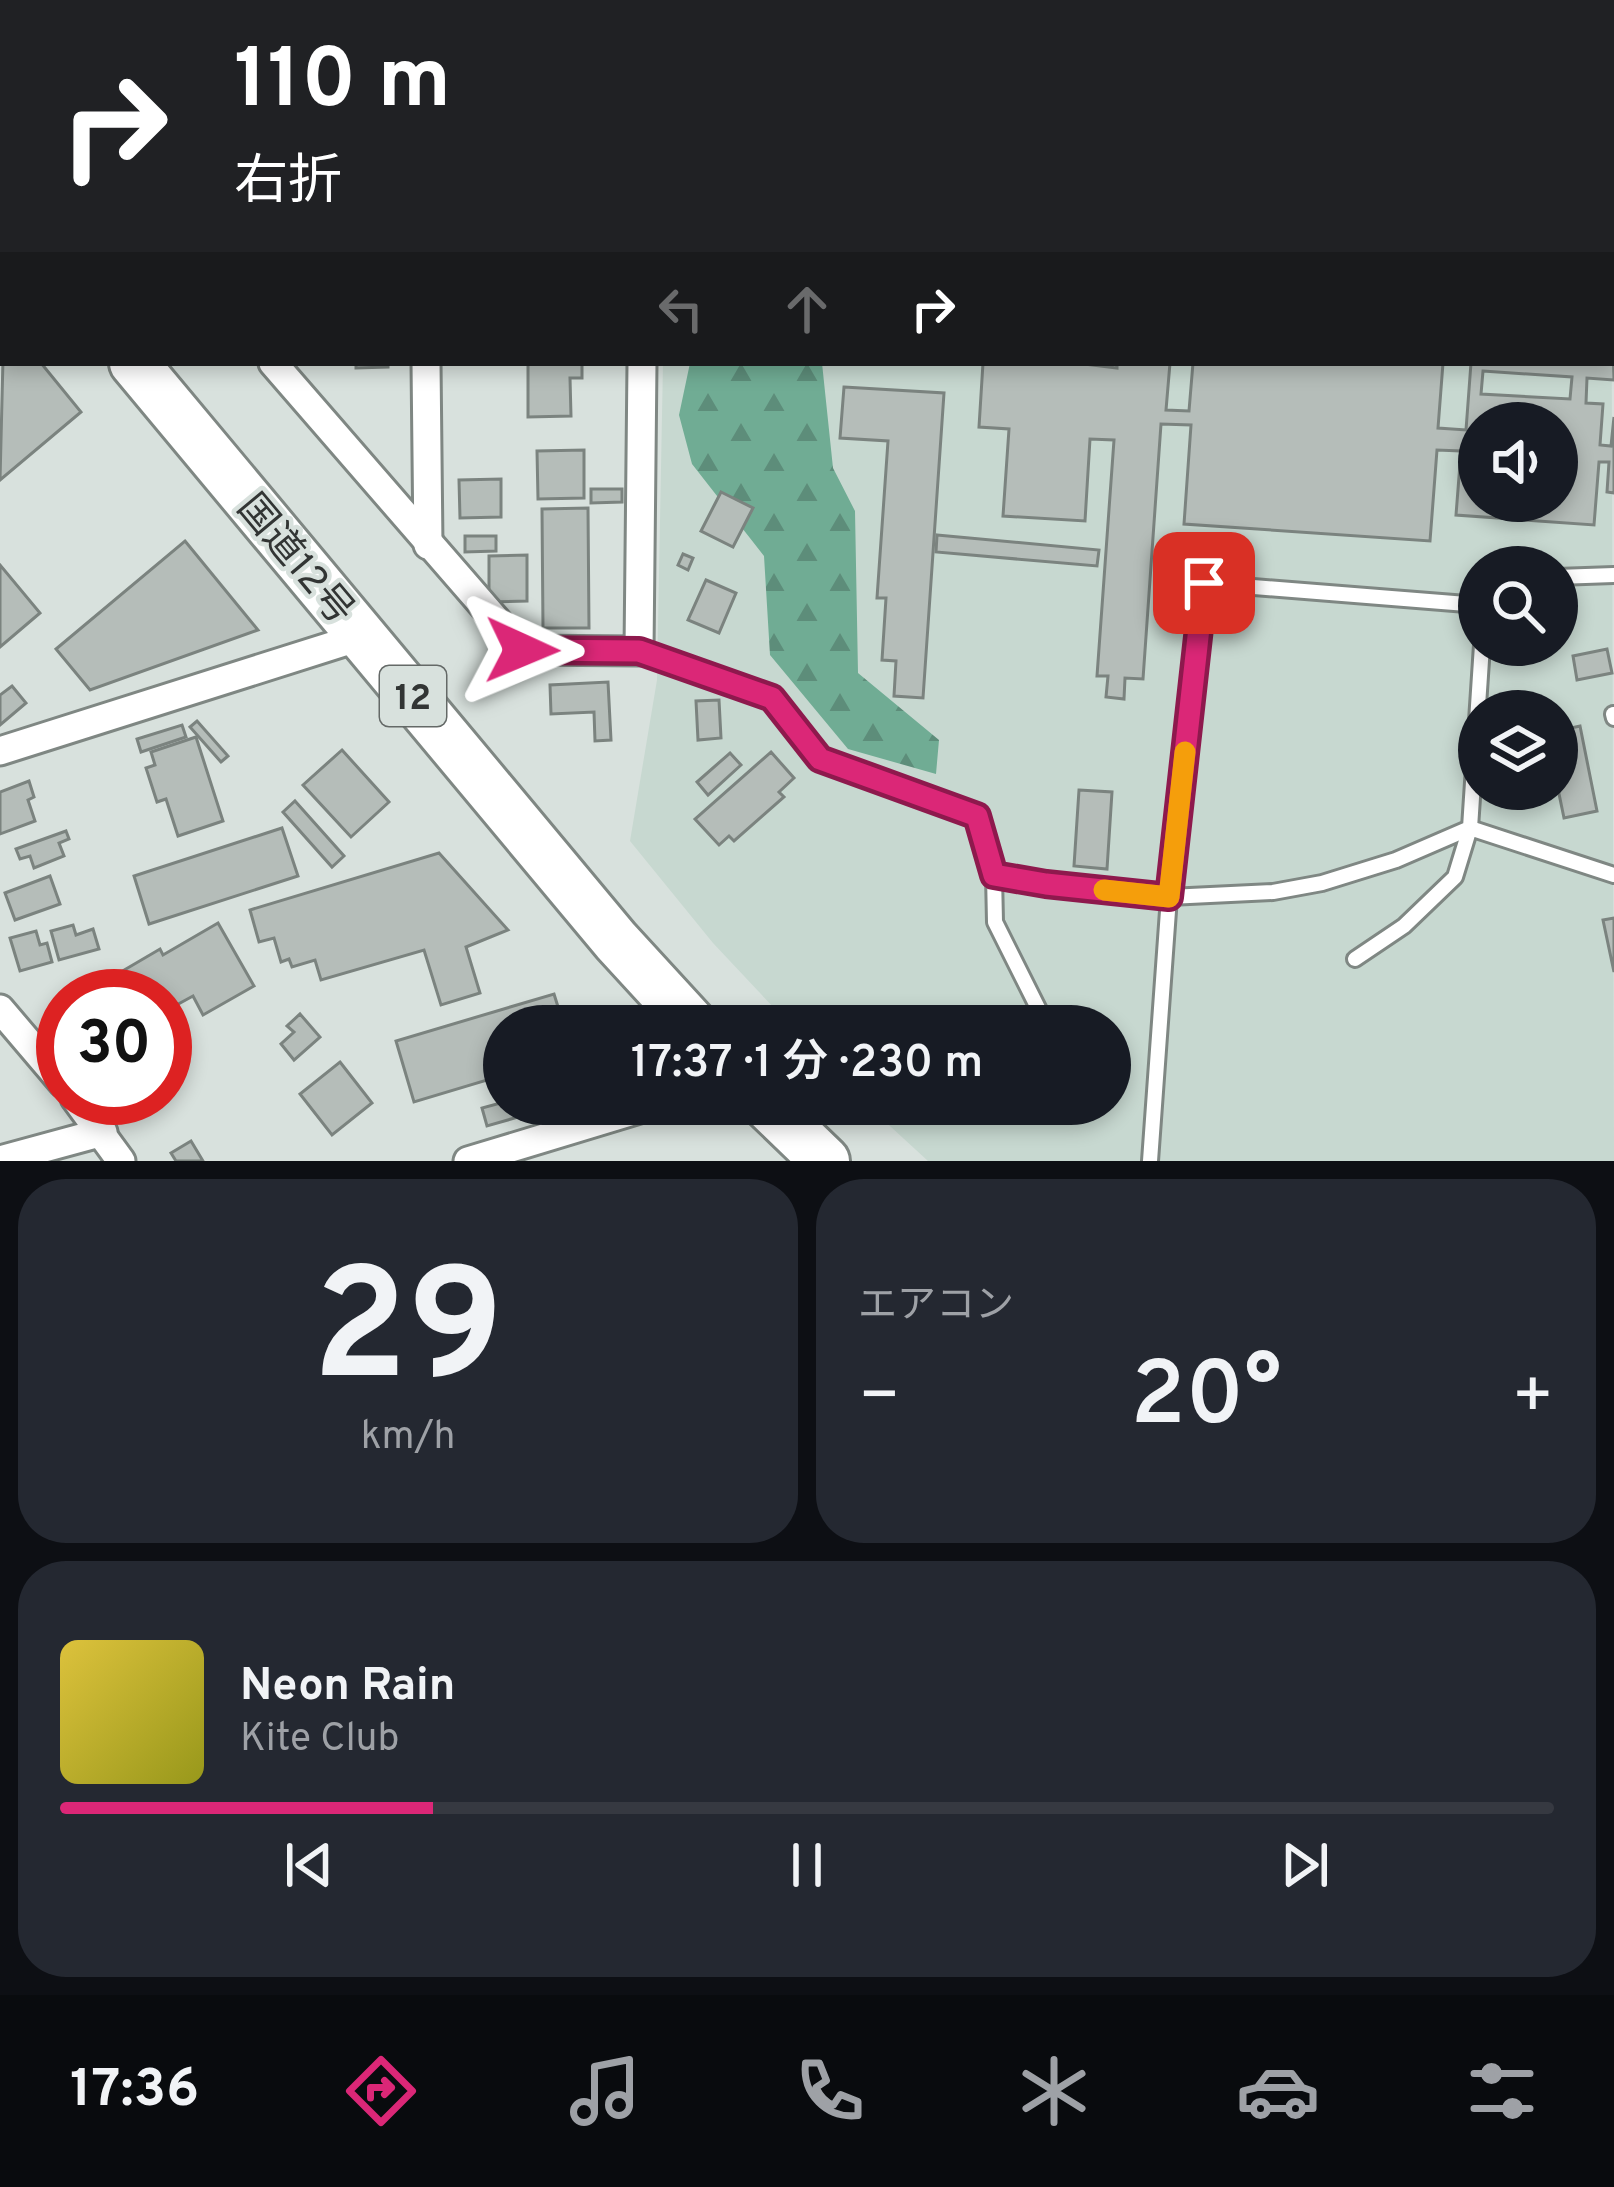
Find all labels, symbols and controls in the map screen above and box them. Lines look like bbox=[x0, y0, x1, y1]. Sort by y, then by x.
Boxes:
text: 110 m bbox=[234, 31, 451, 137]
icon: right bbox=[36, 48, 192, 204]
text: 右折 bbox=[234, 150, 342, 219]
icon: left bbox=[648, 276, 714, 342]
icon: ahead bbox=[774, 276, 840, 342]
icon: right bbox=[900, 276, 966, 342]
map controls bbox=[1458, 402, 1578, 810]
button: sound bbox=[1458, 402, 1578, 522]
street label: 国道12号 bbox=[225, 486, 362, 636]
pin bbox=[1153, 532, 1255, 634]
button: search bbox=[1458, 546, 1578, 666]
icon: arrive bbox=[1171, 550, 1237, 616]
position arrow bbox=[459, 587, 585, 713]
road number: 12 bbox=[380, 666, 446, 726]
button: layers bbox=[1458, 690, 1578, 810]
speed limit sign: 30 bbox=[36, 969, 192, 1125]
text: 17:37 · 1 分 · 230 m bbox=[631, 1036, 983, 1093]
text: 29 bbox=[312, 1237, 504, 1435]
text: エアコン bbox=[858, 1283, 1014, 1332]
text: 20° bbox=[1130, 1343, 1282, 1456]
text: − bbox=[858, 1358, 901, 1441]
text: + bbox=[1511, 1358, 1554, 1441]
text: km/h bbox=[361, 1414, 455, 1463]
text: Neon Rain bbox=[240, 1659, 456, 1716]
text: Kite Club bbox=[240, 1716, 399, 1765]
icon: previous bbox=[276, 1832, 342, 1898]
icon: pause bbox=[774, 1832, 840, 1898]
icon: next bbox=[1272, 1832, 1338, 1898]
icon: directions bbox=[339, 2049, 423, 2133]
icon: music bbox=[563, 2049, 647, 2133]
icon: phone bbox=[788, 2049, 872, 2133]
icon: climate bbox=[1012, 2049, 1096, 2133]
icon: car bbox=[1236, 2049, 1320, 2133]
icon: filters bbox=[1460, 2049, 1544, 2133]
text: 17:36 bbox=[70, 2057, 199, 2126]

